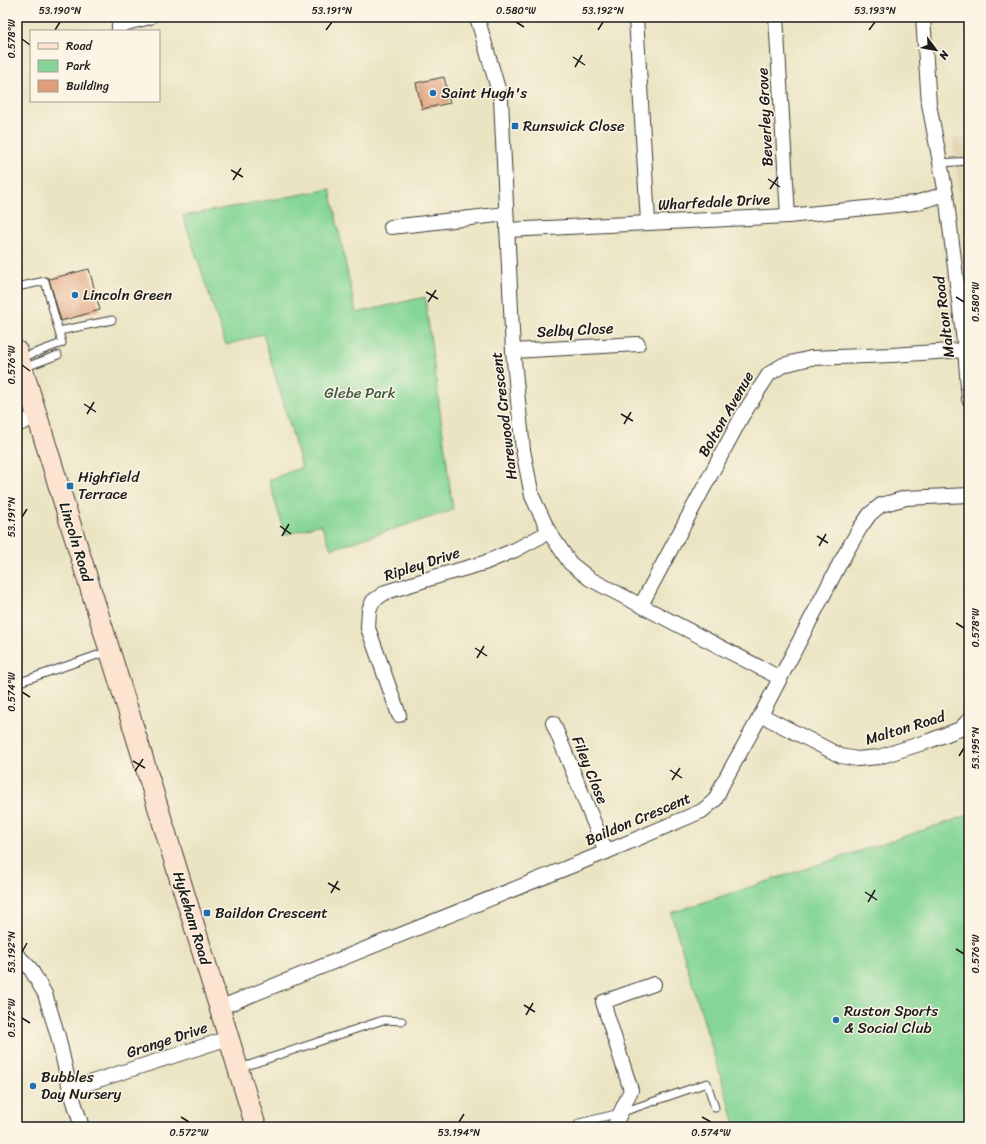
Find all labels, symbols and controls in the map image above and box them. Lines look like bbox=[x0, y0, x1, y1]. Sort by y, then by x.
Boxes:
text: 53.190°N bbox=[39, 2, 81, 20]
text: 53.191°N bbox=[312, 2, 352, 20]
text: 0.580°W bbox=[496, 2, 536, 20]
text: 53.192°N bbox=[582, 2, 624, 20]
text: 53.193°N bbox=[854, 2, 896, 20]
text: 0.578°W bbox=[3, 19, 21, 59]
legend bbox=[30, 30, 160, 102]
north arrow bbox=[916, 30, 956, 70]
text: Road bbox=[66, 35, 93, 57]
text: N bbox=[934, 46, 955, 64]
text: Park bbox=[66, 55, 91, 77]
street label: Beverley Grove bbox=[749, 67, 781, 167]
text: Building bbox=[66, 75, 109, 97]
place label: Saint Hugh's bbox=[441, 80, 527, 106]
marker: Saint Hugh's bbox=[428, 88, 438, 98]
place label: Runswick Close bbox=[523, 113, 625, 139]
marker: Runswick Close bbox=[510, 121, 520, 131]
street label: Wharfedale Drive bbox=[657, 186, 771, 218]
street label: Malton Road bbox=[926, 274, 962, 359]
place label: Lincoln Green bbox=[83, 282, 172, 308]
text: 0.580°W bbox=[967, 282, 985, 322]
marker: Lincoln Green bbox=[70, 290, 80, 300]
street label: Selby Close bbox=[536, 315, 614, 345]
text: 0.576°W bbox=[3, 345, 21, 384]
street label: Harewood Crescent bbox=[483, 350, 525, 481]
street label: Bolton Avenue bbox=[691, 366, 761, 462]
park label: Glebe Park bbox=[324, 380, 397, 406]
place label: Highfield Terrace bbox=[78, 464, 140, 507]
marker: Highfield Terrace bbox=[65, 481, 75, 491]
text: 53.191°N bbox=[3, 497, 21, 537]
street label: Lincoln Road bbox=[52, 499, 101, 586]
street label: Ripley Drive bbox=[381, 539, 464, 589]
text: 0.578°W bbox=[967, 608, 985, 648]
text: 0.574°W bbox=[3, 672, 21, 712]
street label: Malton Road bbox=[862, 703, 949, 752]
text: 53.195°N bbox=[967, 727, 985, 769]
street label: Filey Close bbox=[565, 732, 616, 808]
street label: Baildon Crescent bbox=[581, 785, 695, 853]
street label: Hykeham Road bbox=[165, 868, 219, 969]
place label: Baildon Crescent bbox=[215, 900, 328, 926]
marker: Baildon Crescent bbox=[202, 908, 212, 918]
text: 53.192°N bbox=[3, 931, 21, 973]
text: 0.576°W bbox=[967, 934, 985, 973]
text: 0.572°W bbox=[3, 998, 21, 1037]
place label: Ruston Sports & Social Club bbox=[844, 998, 938, 1041]
street label: Grange Drive bbox=[123, 1015, 211, 1065]
marker: Ruston Sports & Social Club bbox=[831, 1015, 841, 1025]
place label: Bubbles Day Nursery bbox=[41, 1064, 121, 1107]
marker: Bubbles Day Nursery bbox=[28, 1081, 38, 1091]
text: 0.572°W bbox=[170, 1124, 209, 1142]
text: 53.194°N bbox=[438, 1124, 480, 1142]
text: 0.574°W bbox=[691, 1124, 731, 1142]

